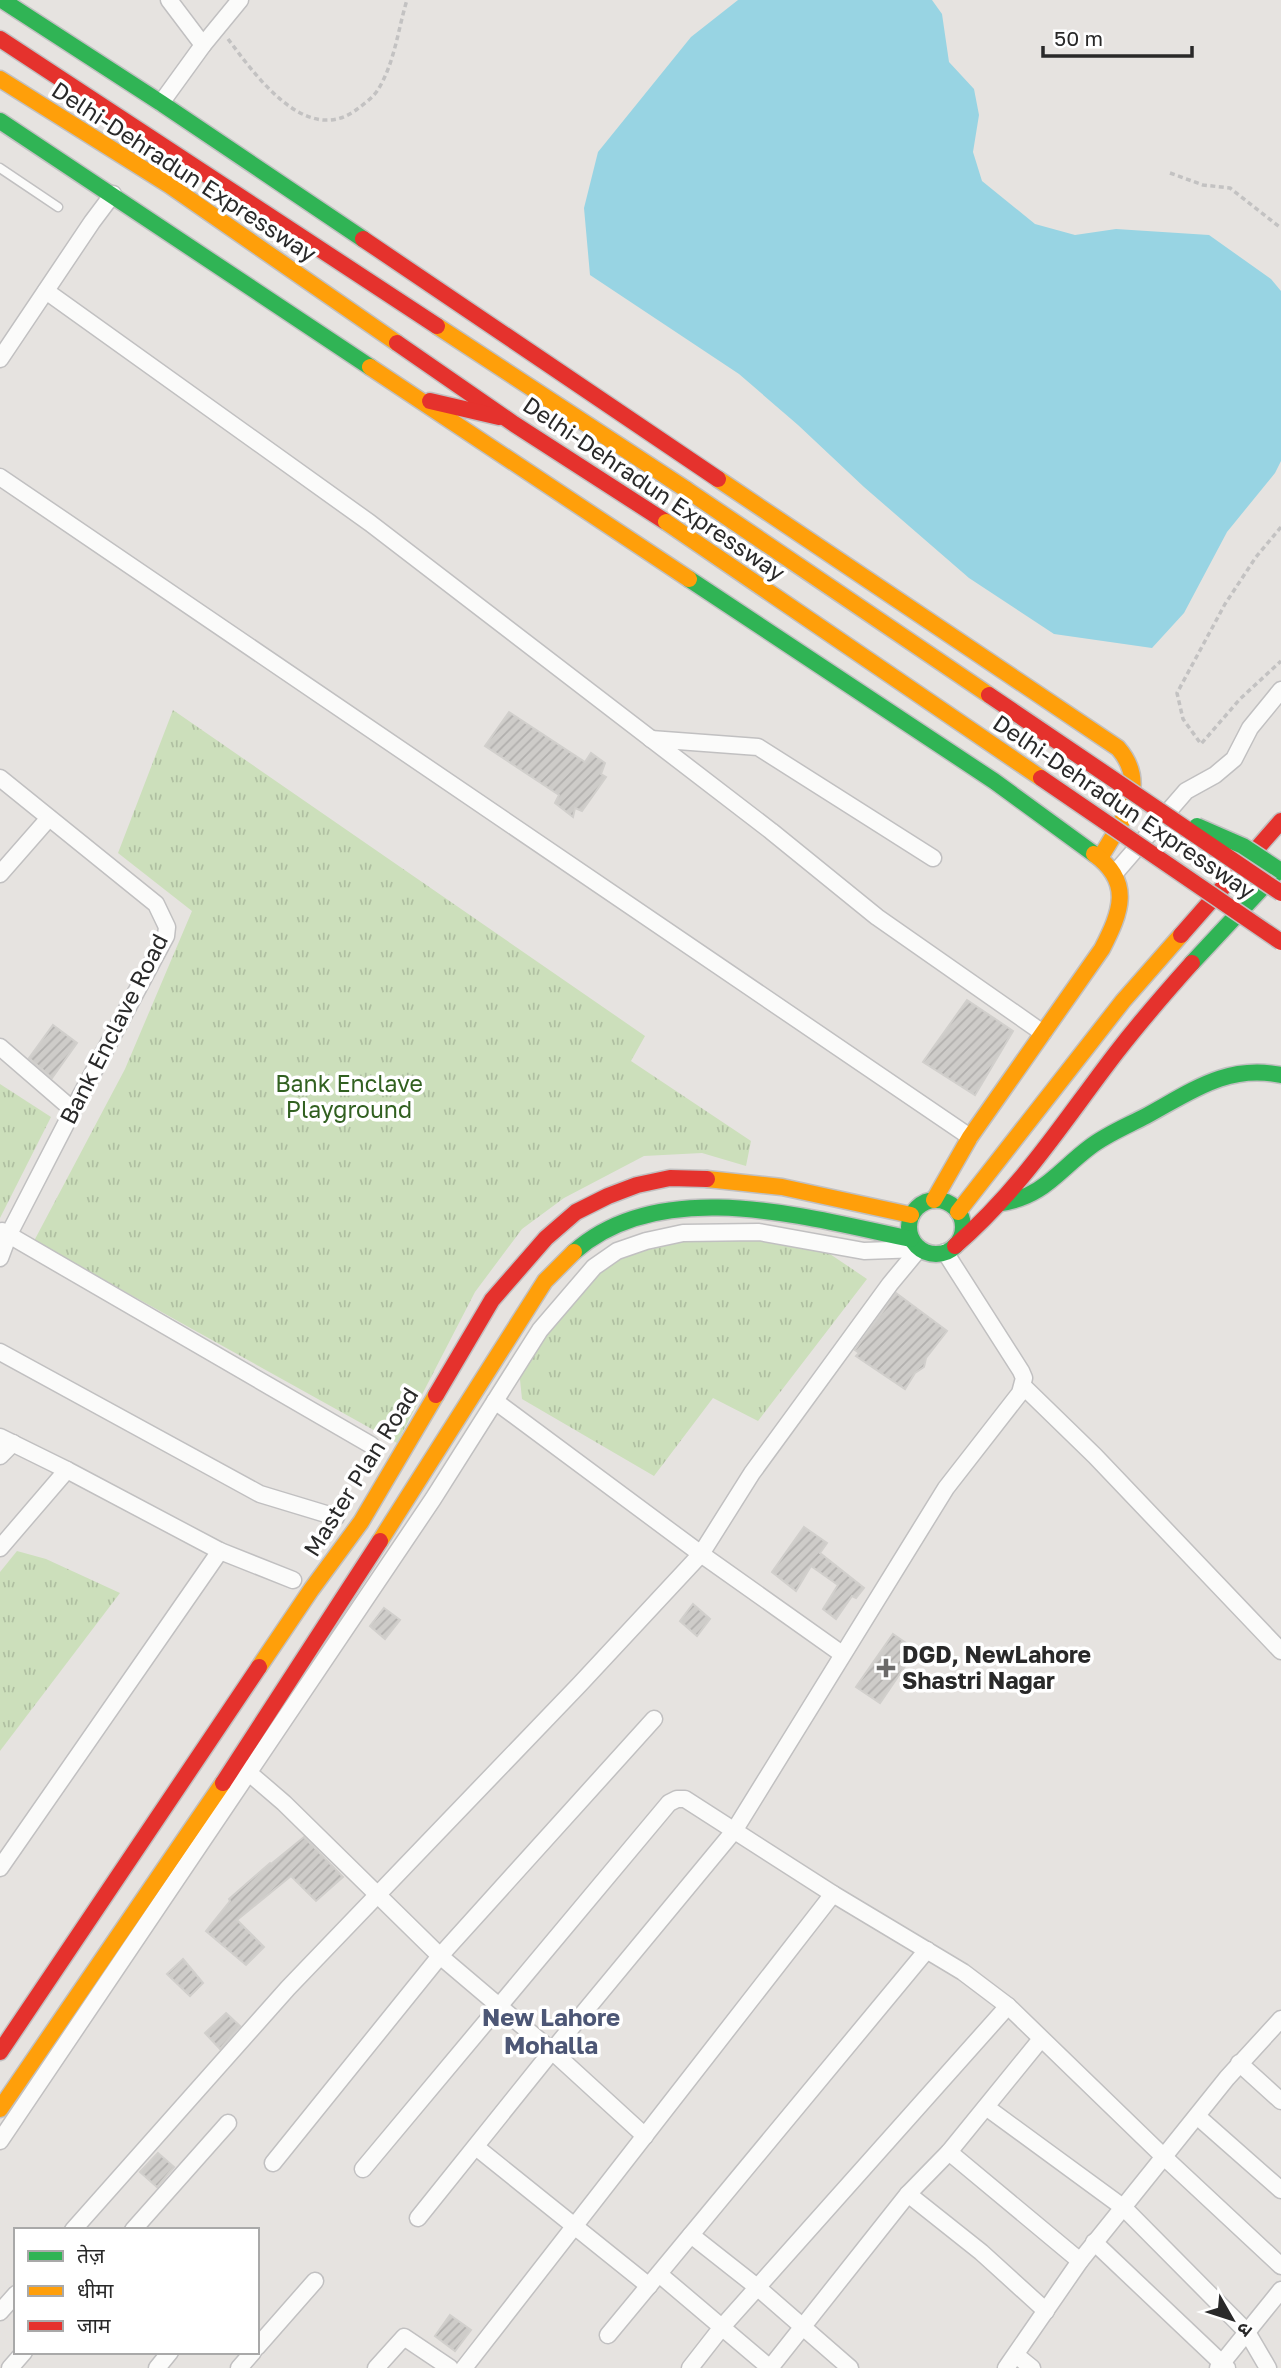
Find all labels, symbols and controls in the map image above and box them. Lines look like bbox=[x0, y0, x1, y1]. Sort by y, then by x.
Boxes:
scale bar bbox=[1043, 14, 1192, 58]
text: 50 m bbox=[1054, 25, 1103, 51]
street label: Delhi-Dehradun Expressway bbox=[47, 75, 322, 267]
street label: Delhi-Dehradun Expressway bbox=[518, 390, 791, 587]
street label: Delhi-Dehradun Expressway bbox=[988, 708, 1261, 905]
street label: Bank Enclave Road bbox=[53, 929, 173, 1128]
park label: Bank Enclave Playground bbox=[275, 1069, 423, 1123]
street label: Master Plan Road bbox=[297, 1382, 423, 1561]
place label: DGD, NewLahore Shastri Nagar bbox=[902, 1640, 1091, 1694]
marker: DGD, NewLahore Shastri Nagar bbox=[876, 1658, 896, 1678]
district label: New Lahore Mohalla bbox=[482, 2002, 620, 2059]
legend bbox=[14, 2228, 259, 2354]
text: तेज़ bbox=[77, 2242, 105, 2268]
text: धीमा bbox=[77, 2277, 114, 2303]
north arrow bbox=[1197, 2284, 1267, 2354]
text: जाम bbox=[77, 2312, 111, 2338]
text: उ bbox=[1233, 2318, 1258, 2342]

